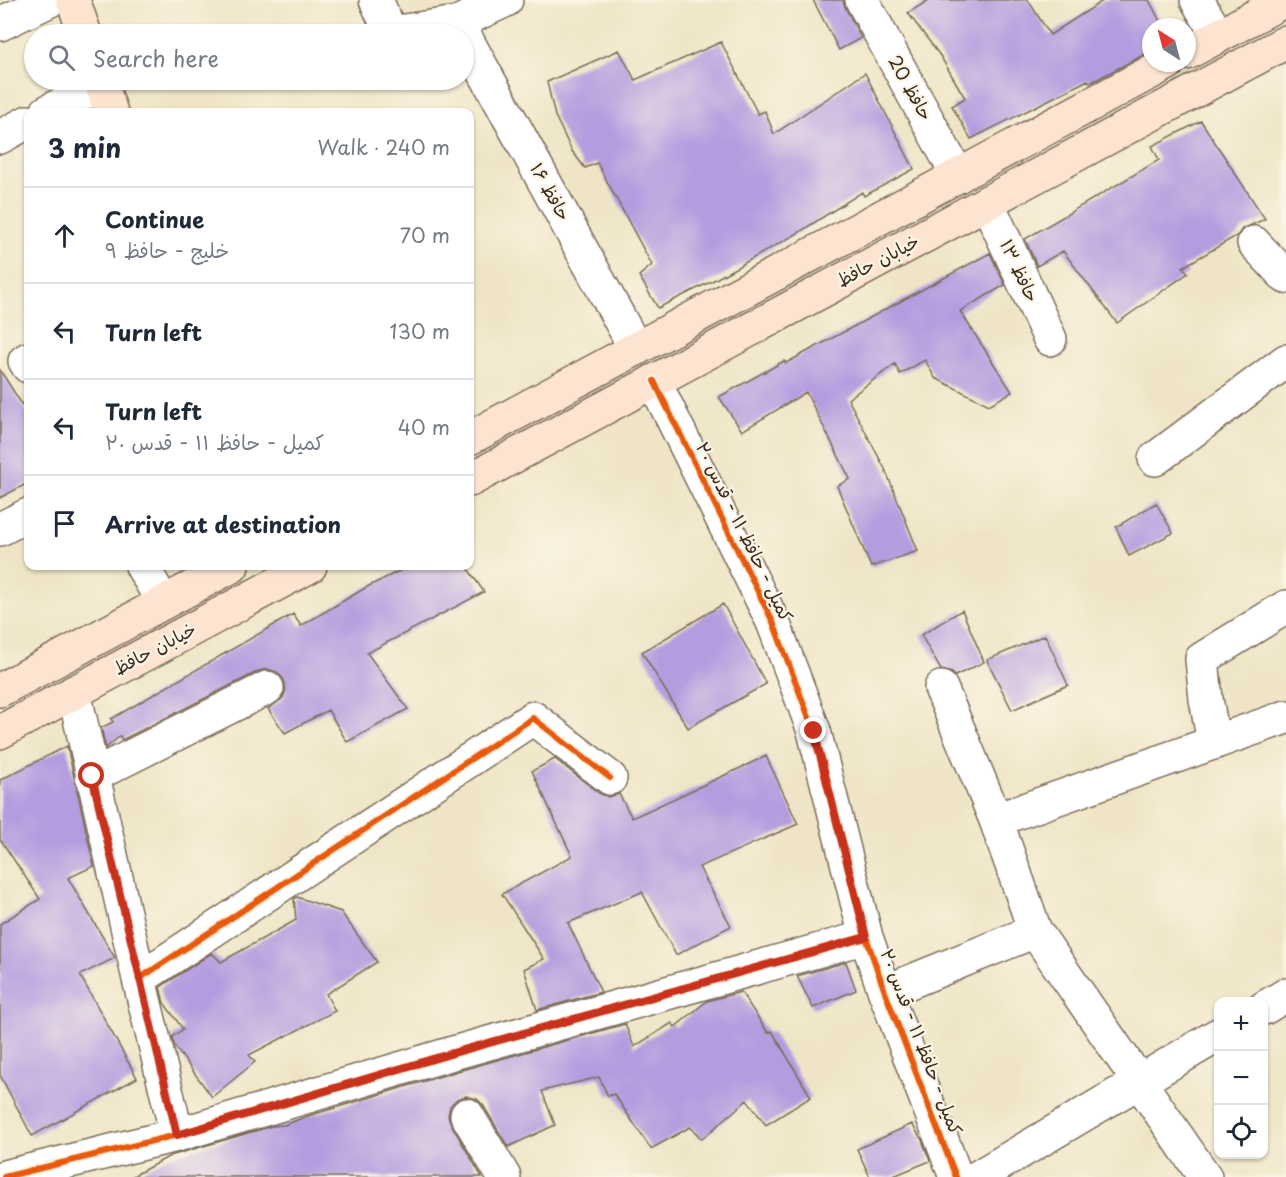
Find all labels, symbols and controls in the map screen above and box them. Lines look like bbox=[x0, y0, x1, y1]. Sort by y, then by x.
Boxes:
north arrow bbox=[1142, 18, 1196, 72]
search box bbox=[24, 24, 474, 90]
icon: search bbox=[45, 41, 78, 74]
text: Search here bbox=[93, 41, 219, 74]
street label: حافظ 20 bbox=[882, 50, 940, 125]
text: 3 min bbox=[48, 128, 121, 167]
text: Walk · 240 m bbox=[317, 132, 450, 162]
street label: حافظ ۱۶ bbox=[524, 157, 578, 225]
text: Continue bbox=[105, 202, 204, 235]
icon: ahead bbox=[48, 219, 81, 252]
text: 70 m bbox=[400, 220, 450, 250]
street label: خیابان حافظ bbox=[831, 227, 923, 293]
street label: حافظ ۱۳ bbox=[994, 234, 1047, 306]
text: خلیج - حافظ ۹ bbox=[105, 235, 229, 265]
icon: left bbox=[48, 315, 81, 348]
text: Turn left bbox=[105, 315, 202, 348]
text: 130 m bbox=[390, 316, 450, 346]
text: Turn left bbox=[105, 394, 202, 427]
icon: left bbox=[48, 411, 81, 444]
text: 40 m bbox=[398, 412, 450, 442]
text: کمیل - حافظ ۱۱ - قدس ۲۰ bbox=[105, 427, 324, 457]
street label: کمیل - حافظ ۱۱ - قدس ۲۰ bbox=[690, 437, 801, 626]
icon: arrive bbox=[48, 507, 81, 540]
text: Arrive at destination bbox=[105, 507, 341, 540]
street label: خیابان حافظ bbox=[108, 615, 200, 681]
route end bbox=[800, 717, 826, 743]
route start bbox=[78, 762, 104, 788]
street label: کمیل - حافظ ۱۱ - قدس ۲۰ bbox=[874, 945, 970, 1139]
map controls bbox=[1214, 997, 1268, 1159]
button: + bbox=[1214, 997, 1268, 1051]
button: − bbox=[1214, 1051, 1268, 1105]
button: locate bbox=[1214, 1105, 1268, 1159]

